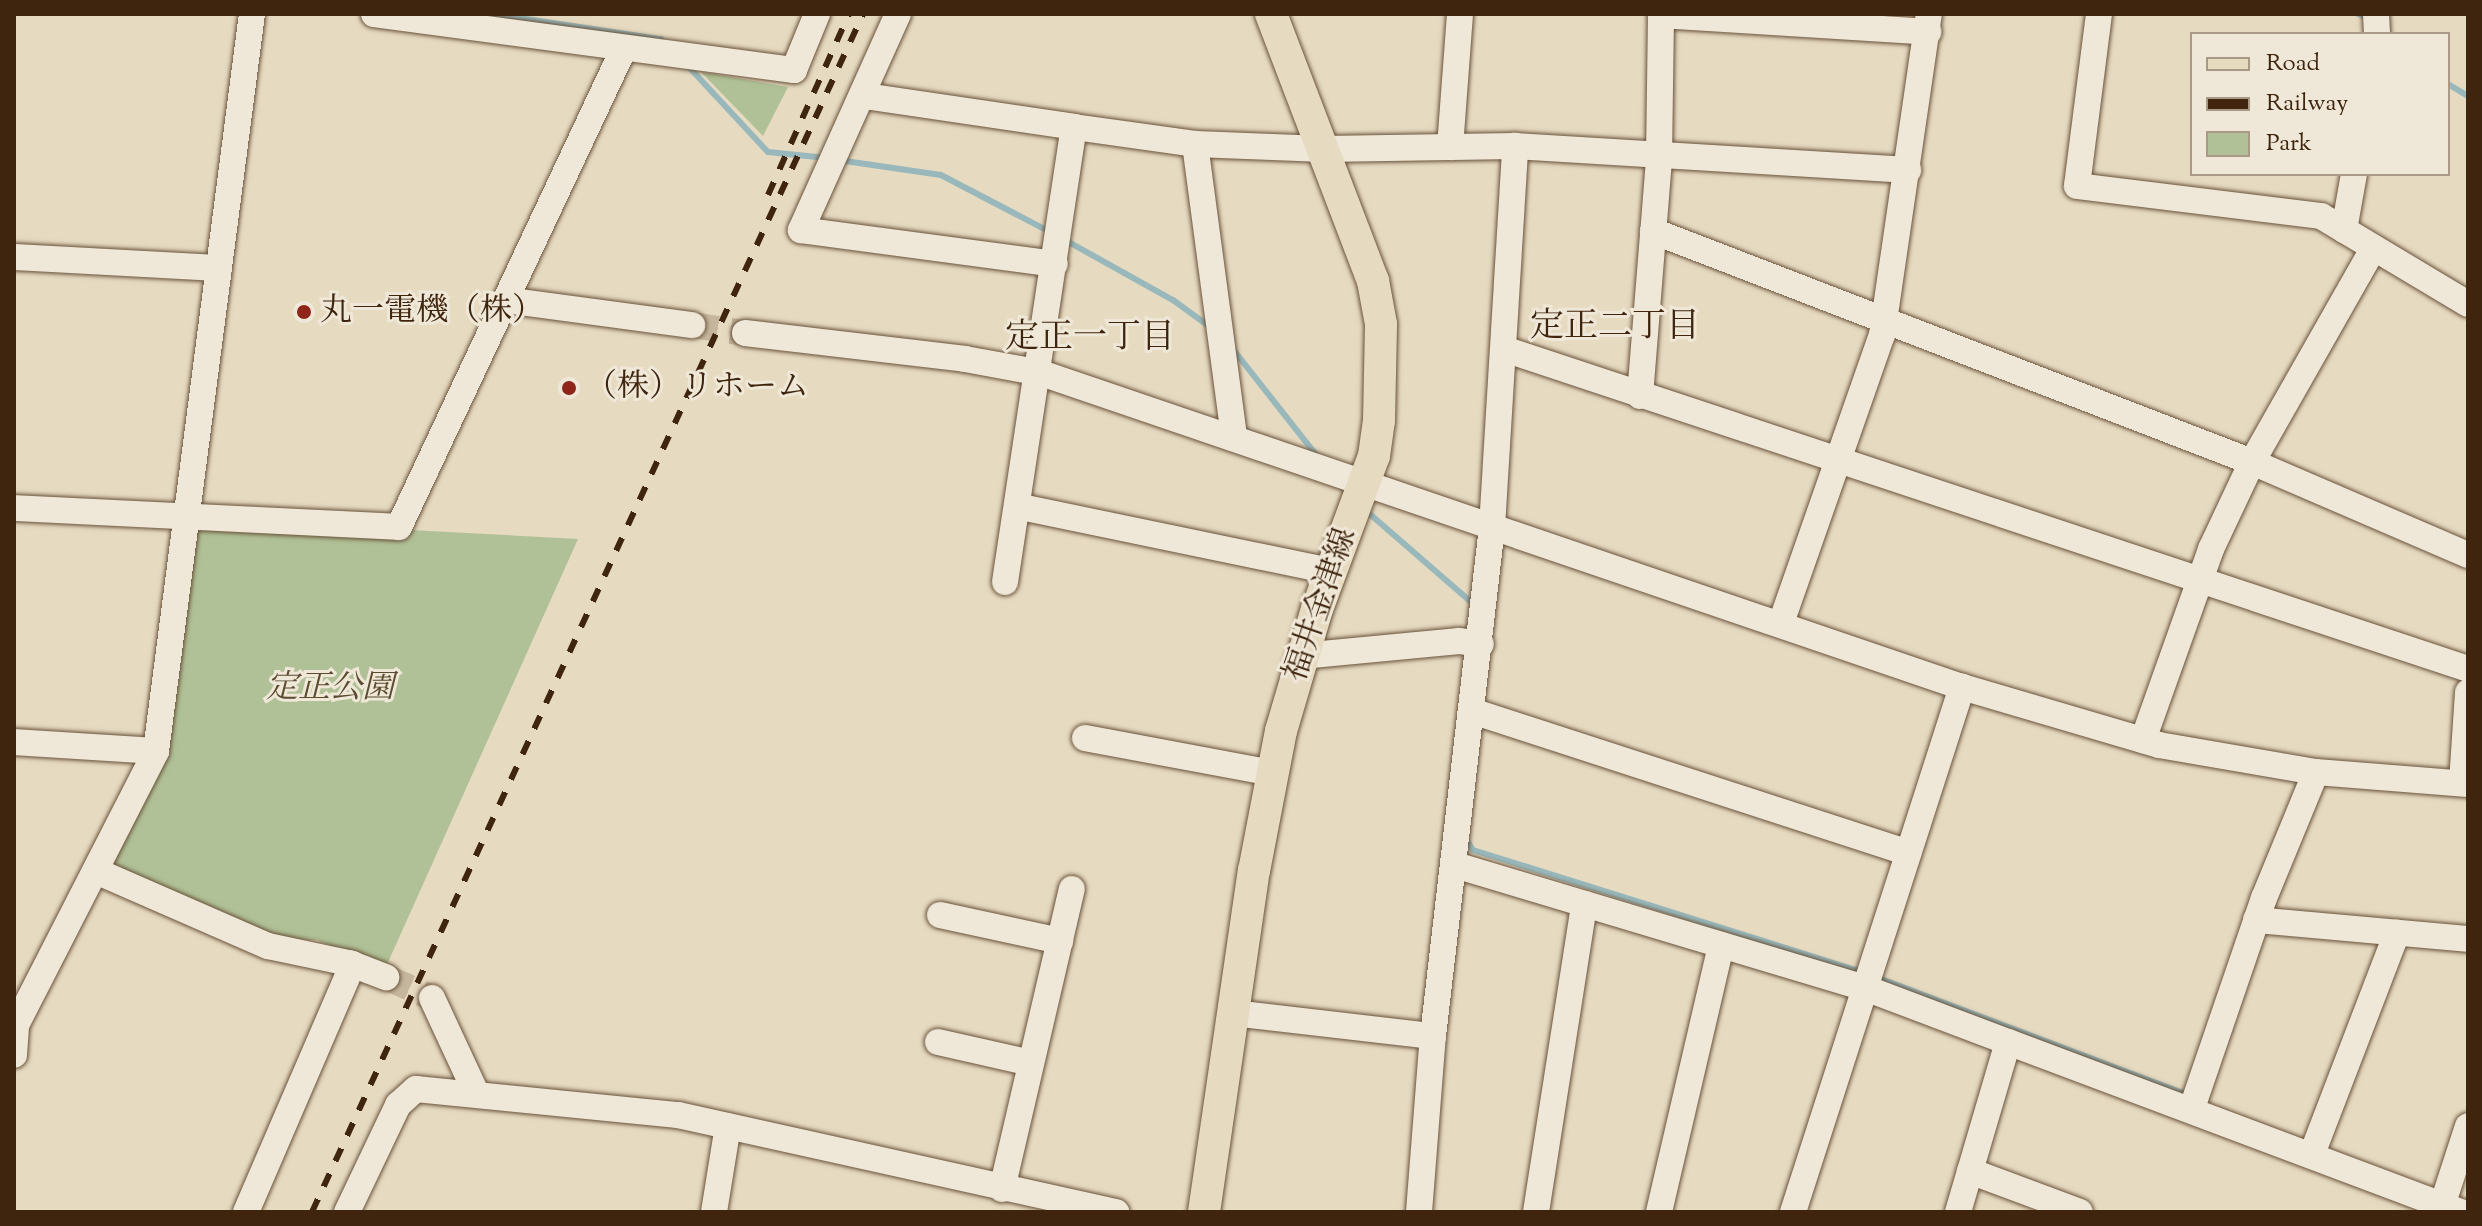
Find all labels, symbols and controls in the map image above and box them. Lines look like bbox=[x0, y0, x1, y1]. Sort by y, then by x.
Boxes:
legend bbox=[2190, 32, 2450, 176]
text: Road bbox=[2266, 47, 2320, 81]
text: Railway bbox=[2266, 87, 2348, 121]
text: Park bbox=[2266, 127, 2312, 161]
place label: 丸一電機（株） bbox=[320, 293, 544, 331]
marker: 丸一電機（株） bbox=[295, 303, 313, 321]
district label: 定正二丁目 bbox=[1530, 308, 1700, 348]
district label: 定正一丁目 bbox=[1005, 319, 1175, 359]
place label: （株）リホーム bbox=[585, 369, 809, 407]
marker: （株）リホーム bbox=[560, 379, 578, 397]
street label: 福井金津線 bbox=[1278, 523, 1366, 687]
park label: 定正公園 bbox=[266, 670, 394, 708]

